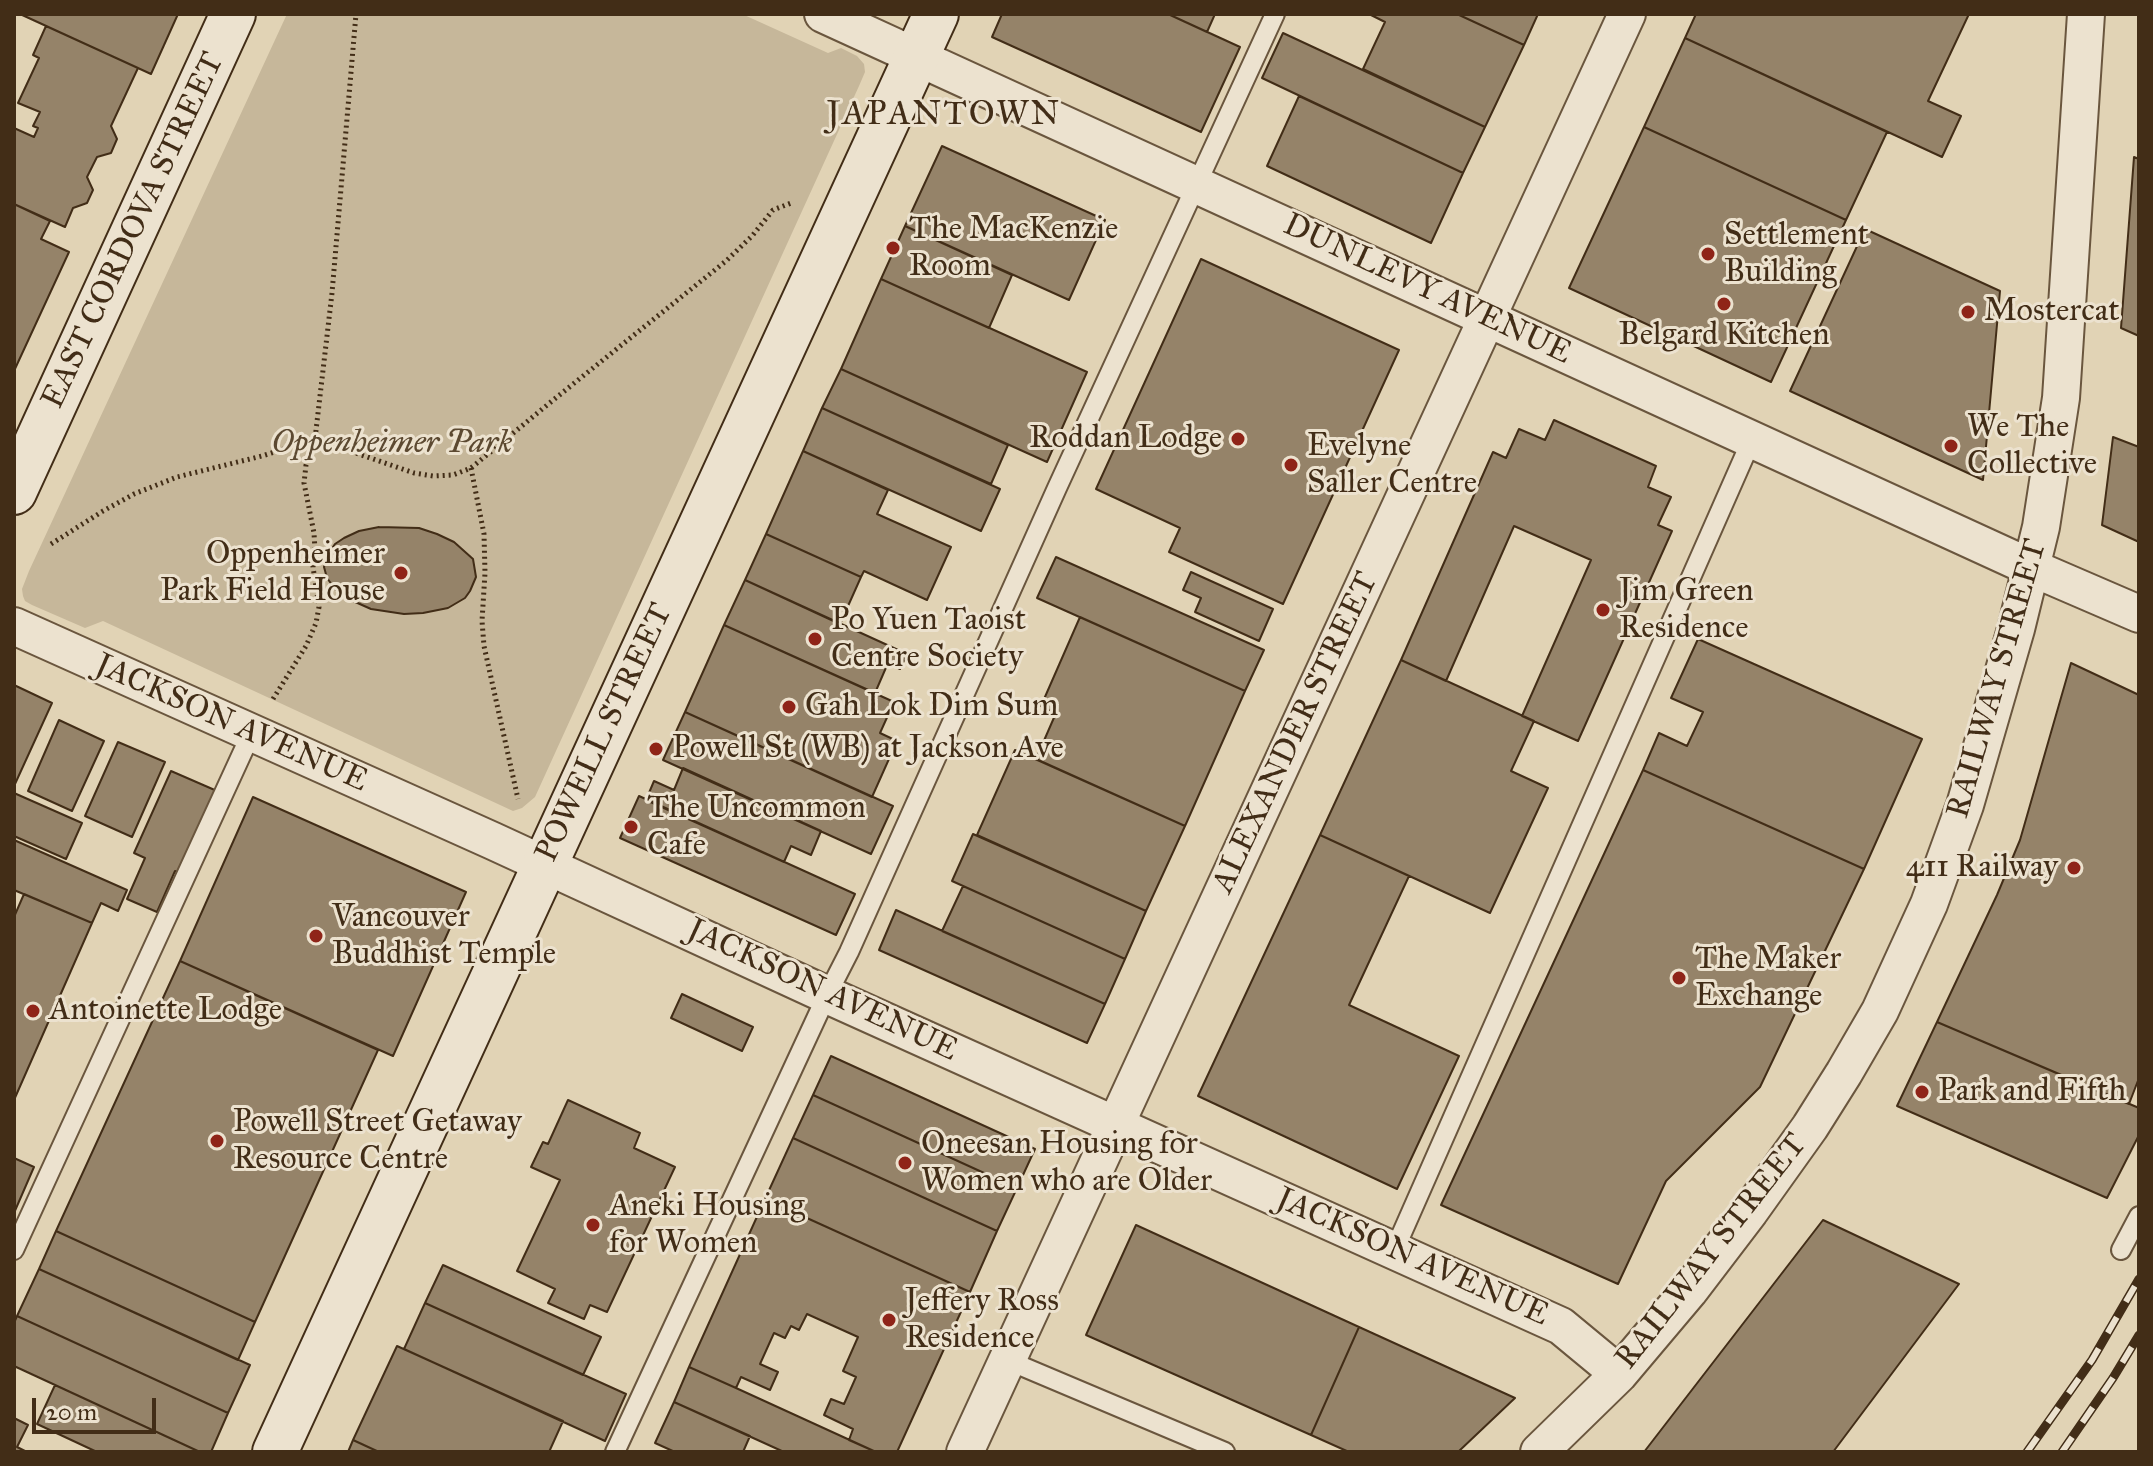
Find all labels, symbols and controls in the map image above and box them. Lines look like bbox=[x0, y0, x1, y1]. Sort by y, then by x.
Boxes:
street label: EAST CORDOVA STREET bbox=[35, 47, 233, 415]
district label: JAPANTOWN bbox=[827, 96, 1061, 136]
street label: DUNLEVY AVENUE bbox=[1277, 206, 1577, 374]
place label: The MacKenzie Room bbox=[909, 211, 1118, 286]
place label: Settlement Building bbox=[1724, 217, 1869, 292]
marker: The MacKenzie Room bbox=[884, 239, 902, 257]
marker: Settlement Building bbox=[1699, 245, 1717, 263]
place label: Mostercat bbox=[1984, 293, 2120, 331]
marker: Belgard Kitchen bbox=[1715, 295, 1733, 313]
marker: Mostercat bbox=[1959, 303, 1977, 321]
place label: Belgard Kitchen bbox=[1619, 317, 1829, 355]
place label: We The Collective bbox=[1967, 409, 2097, 484]
place label: Roddan Lodge bbox=[1029, 420, 1222, 458]
park label: Oppenheimer Park bbox=[272, 425, 512, 463]
place label: Evelyne Saller Centre bbox=[1307, 428, 1477, 503]
marker: Roddan Lodge bbox=[1229, 430, 1247, 448]
marker: We The Collective bbox=[1942, 437, 1960, 455]
marker: Evelyne Saller Centre bbox=[1282, 456, 1300, 474]
street label: RAILWAY STREET bbox=[1940, 535, 2056, 823]
place label: Oppenheimer Park Field House bbox=[160, 536, 385, 611]
marker: Oppenheimer Park Field House bbox=[392, 564, 410, 582]
street label: ALEXANDER STREET bbox=[1205, 567, 1387, 899]
place label: Jim Green Residence bbox=[1619, 573, 1754, 648]
street label: POWELL STREET bbox=[528, 598, 682, 868]
marker: Jim Green Residence bbox=[1594, 601, 1612, 619]
place label: Po Yuen Taoist Centre Society bbox=[831, 602, 1026, 677]
marker: Po Yuen Taoist Centre Society bbox=[806, 630, 824, 648]
street label: JACKSON AVENUE bbox=[89, 647, 373, 801]
place label: Gah Lok Dim Sum bbox=[805, 688, 1058, 726]
marker: Gah Lok Dim Sum bbox=[780, 698, 798, 716]
place label: Powell St (WB) at Jackson Ave bbox=[672, 730, 1064, 768]
marker: Powell St (WB) at Jackson Ave bbox=[647, 740, 665, 758]
place label: The Uncommon Cafe bbox=[647, 790, 866, 865]
marker: The Uncommon Cafe bbox=[622, 818, 640, 836]
place label: 411 Railway bbox=[1906, 849, 2058, 887]
marker: 411 Railway bbox=[2065, 859, 2083, 877]
place label: Vancouver Buddhist Temple bbox=[332, 899, 556, 974]
street label: JACKSON AVENUE bbox=[681, 911, 963, 1071]
marker: Vancouver Buddhist Temple bbox=[307, 927, 325, 945]
place label: The Maker Exchange bbox=[1695, 941, 1841, 1016]
marker: The Maker Exchange bbox=[1670, 969, 1688, 987]
place label: Antoinette Lodge bbox=[49, 992, 282, 1030]
marker: Antoinette Lodge bbox=[24, 1002, 42, 1020]
place label: Park and Fifth bbox=[1938, 1073, 2126, 1111]
marker: Park and Fifth bbox=[1913, 1083, 1931, 1101]
place label: Powell Street Getaway Resource Centre bbox=[233, 1104, 522, 1179]
place label: Oneesan Housing for Women who are Older bbox=[921, 1126, 1212, 1201]
street label: RAILWAY STREET bbox=[1608, 1127, 1816, 1377]
marker: Powell Street Getaway Resource Centre bbox=[208, 1132, 226, 1150]
marker: Oneesan Housing for Women who are Older bbox=[896, 1154, 914, 1172]
street label: JACKSON AVENUE bbox=[1270, 1181, 1554, 1335]
place label: Aneki Housing for Women bbox=[609, 1188, 805, 1263]
marker: Aneki Housing for Women bbox=[584, 1216, 602, 1234]
place label: Jeffery Ross Residence bbox=[905, 1283, 1059, 1358]
marker: Jeffery Ross Residence bbox=[880, 1311, 898, 1329]
scale bar bbox=[36, 1382, 160, 1432]
text: 20 m bbox=[46, 1397, 97, 1427]

